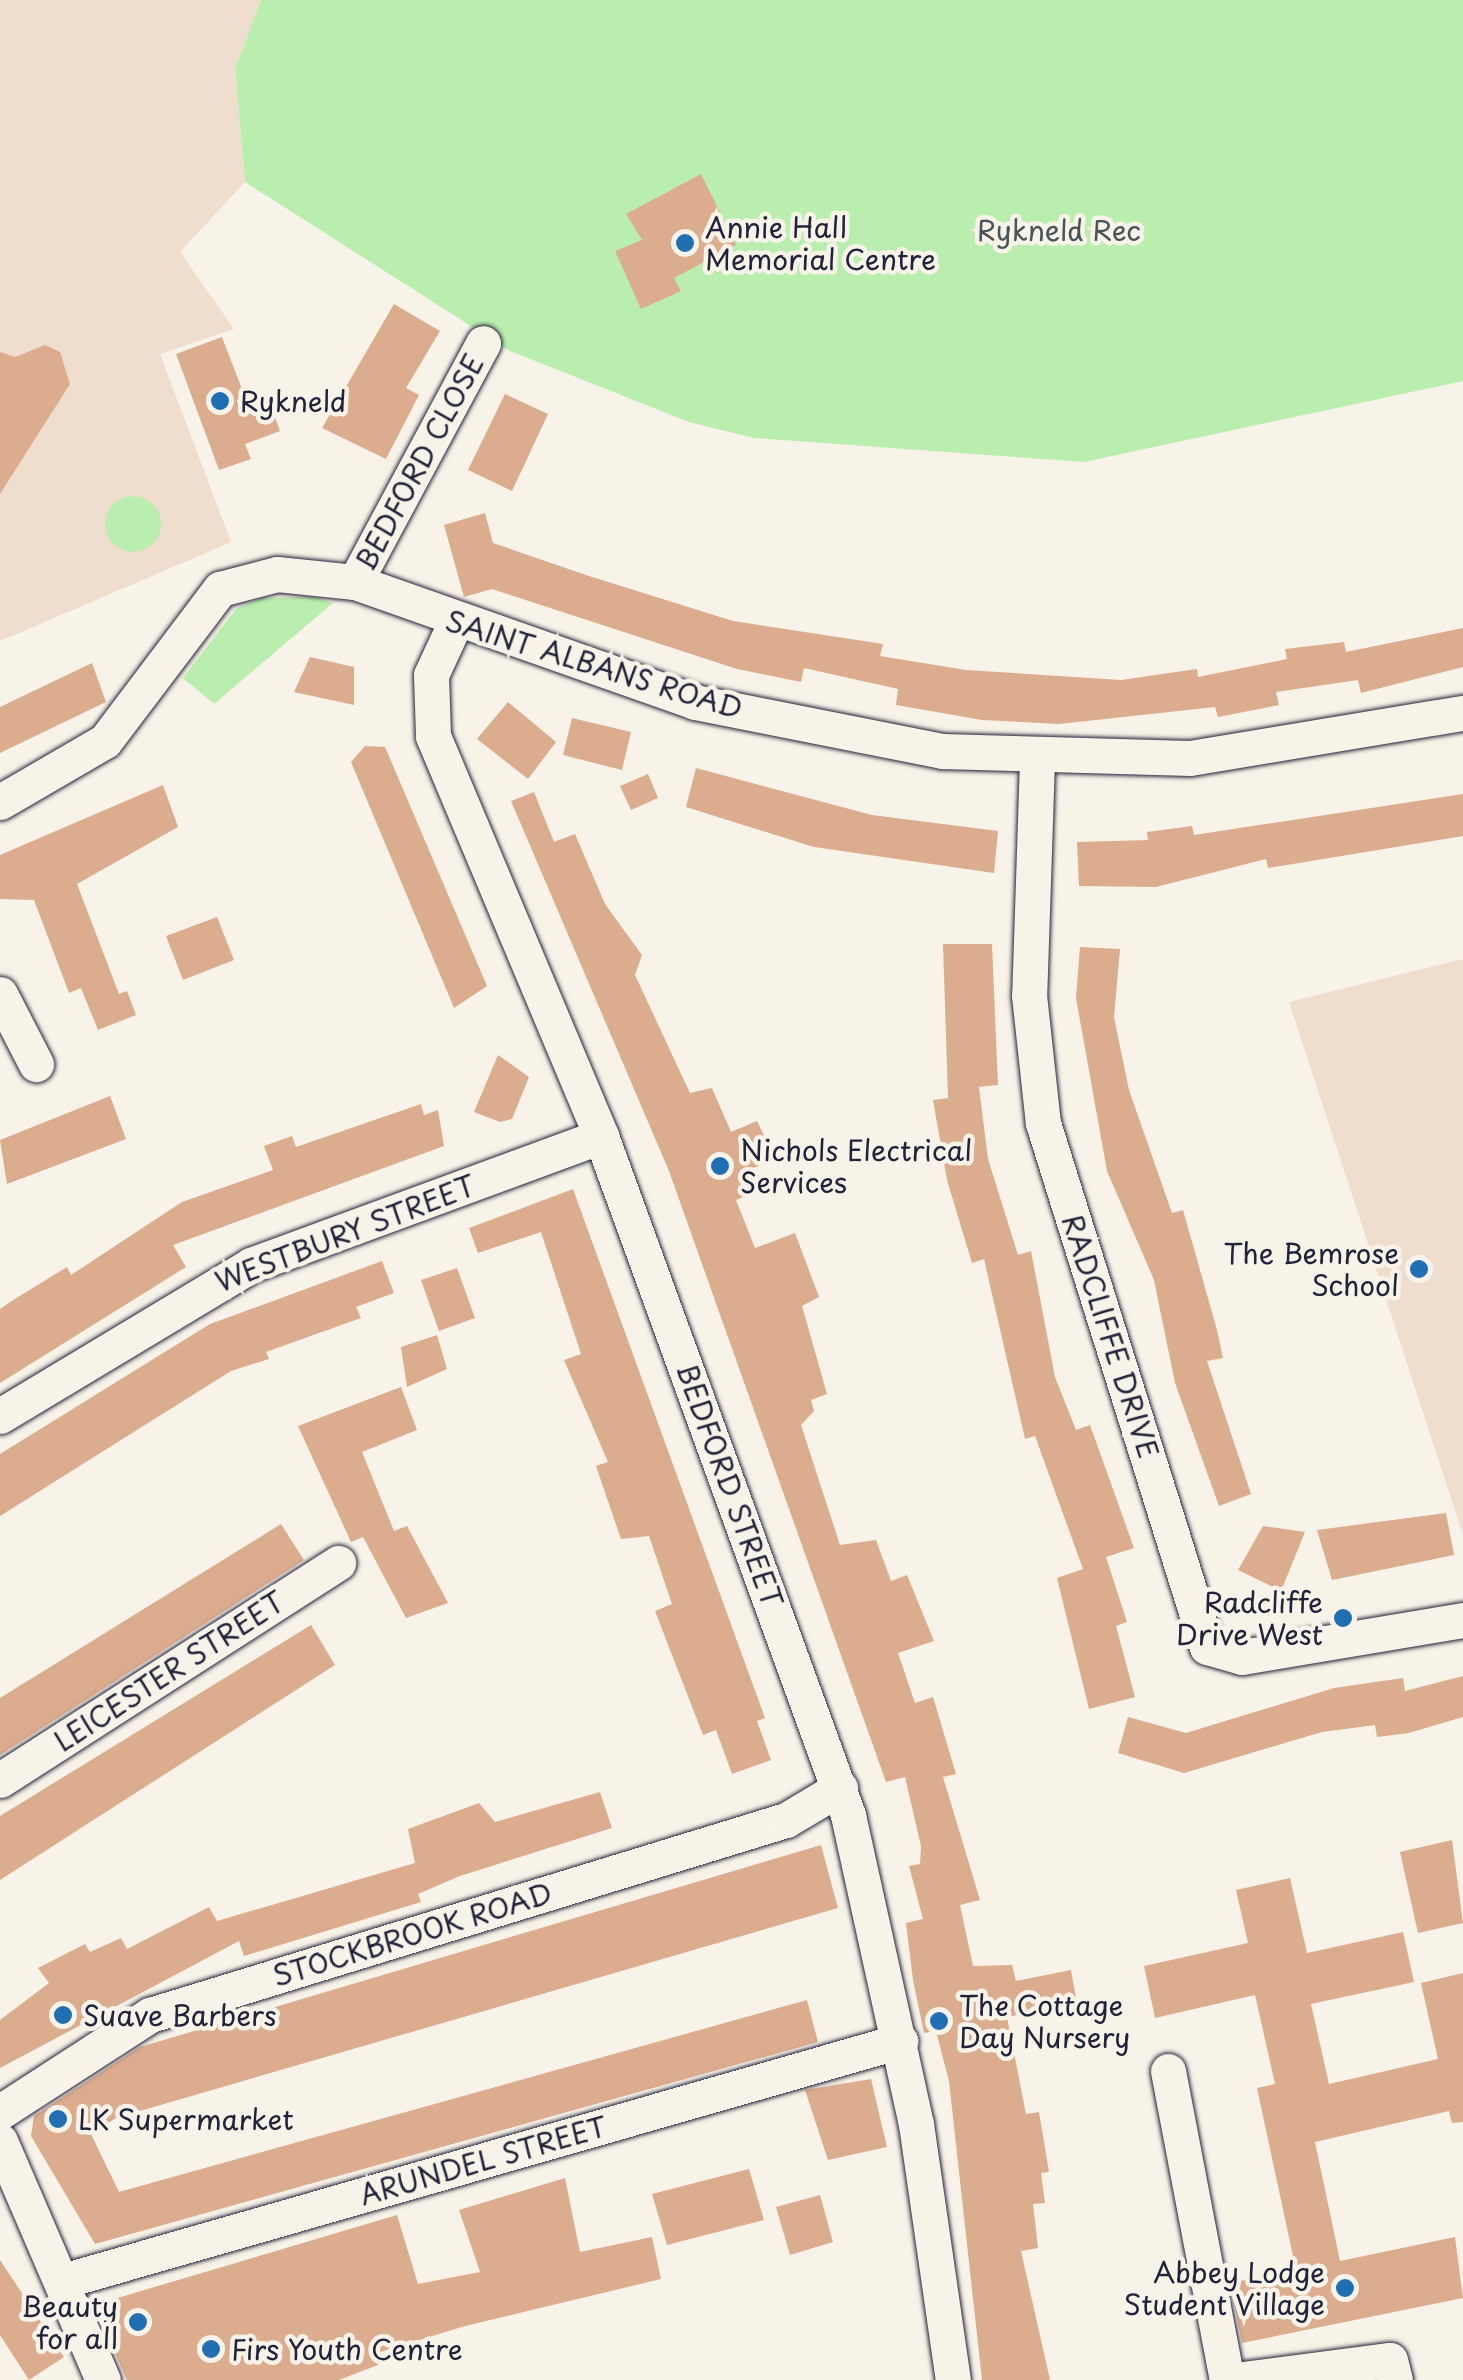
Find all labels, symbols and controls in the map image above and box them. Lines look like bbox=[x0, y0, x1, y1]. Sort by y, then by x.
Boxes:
place label: Annie Hall Memorial Centre bbox=[705, 210, 936, 276]
park label: Rykneld Rec bbox=[977, 213, 1141, 247]
marker: Annie Hall Memorial Centre bbox=[674, 232, 696, 254]
street label: BEDFORD CLOSE bbox=[347, 347, 491, 577]
place label: Rykneld bbox=[240, 384, 346, 418]
marker: Rykneld bbox=[209, 390, 231, 412]
street label: SAINT ALBANS ROAD bbox=[440, 602, 748, 726]
place label: Nichols Electrical Services bbox=[740, 1133, 972, 1199]
marker: Nichols Electrical Services bbox=[709, 1155, 731, 1177]
street label: WESTBURY STREET bbox=[209, 1167, 481, 1299]
street label: RADCLIFFE DRIVE bbox=[1056, 1211, 1166, 1461]
place label: The Bemrose School bbox=[1225, 1236, 1399, 1302]
marker: The Bemrose School bbox=[1408, 1258, 1430, 1280]
street label: BEDFORD STREET bbox=[670, 1358, 790, 1612]
street label: LEICESTER STREET bbox=[45, 1583, 293, 1759]
place label: Radcliffe Drive West bbox=[1177, 1585, 1323, 1651]
marker: Radcliffe Drive West bbox=[1332, 1607, 1354, 1629]
street label: STOCKBROOK ROAD bbox=[267, 1875, 557, 1993]
place label: The Cottage Day Nursery bbox=[959, 1988, 1132, 2054]
place label: Suave Barbers bbox=[83, 1998, 276, 2032]
marker: Suave Barbers bbox=[52, 2004, 74, 2026]
marker: The Cottage Day Nursery bbox=[928, 2010, 950, 2032]
place label: LK Supermarket bbox=[78, 2102, 298, 2136]
marker: LK Supermarket bbox=[47, 2108, 69, 2130]
street label: ARUNDEL STREET bbox=[354, 2108, 612, 2212]
place label: Abbey Lodge Student Village bbox=[1123, 2255, 1325, 2321]
marker: Abbey Lodge Student Village bbox=[1334, 2277, 1356, 2299]
place label: Beauty for all bbox=[21, 2289, 118, 2355]
marker: Beauty for all bbox=[127, 2311, 149, 2333]
place label: Firs Youth Centre bbox=[231, 2332, 463, 2366]
marker: Firs Youth Centre bbox=[200, 2338, 222, 2360]

